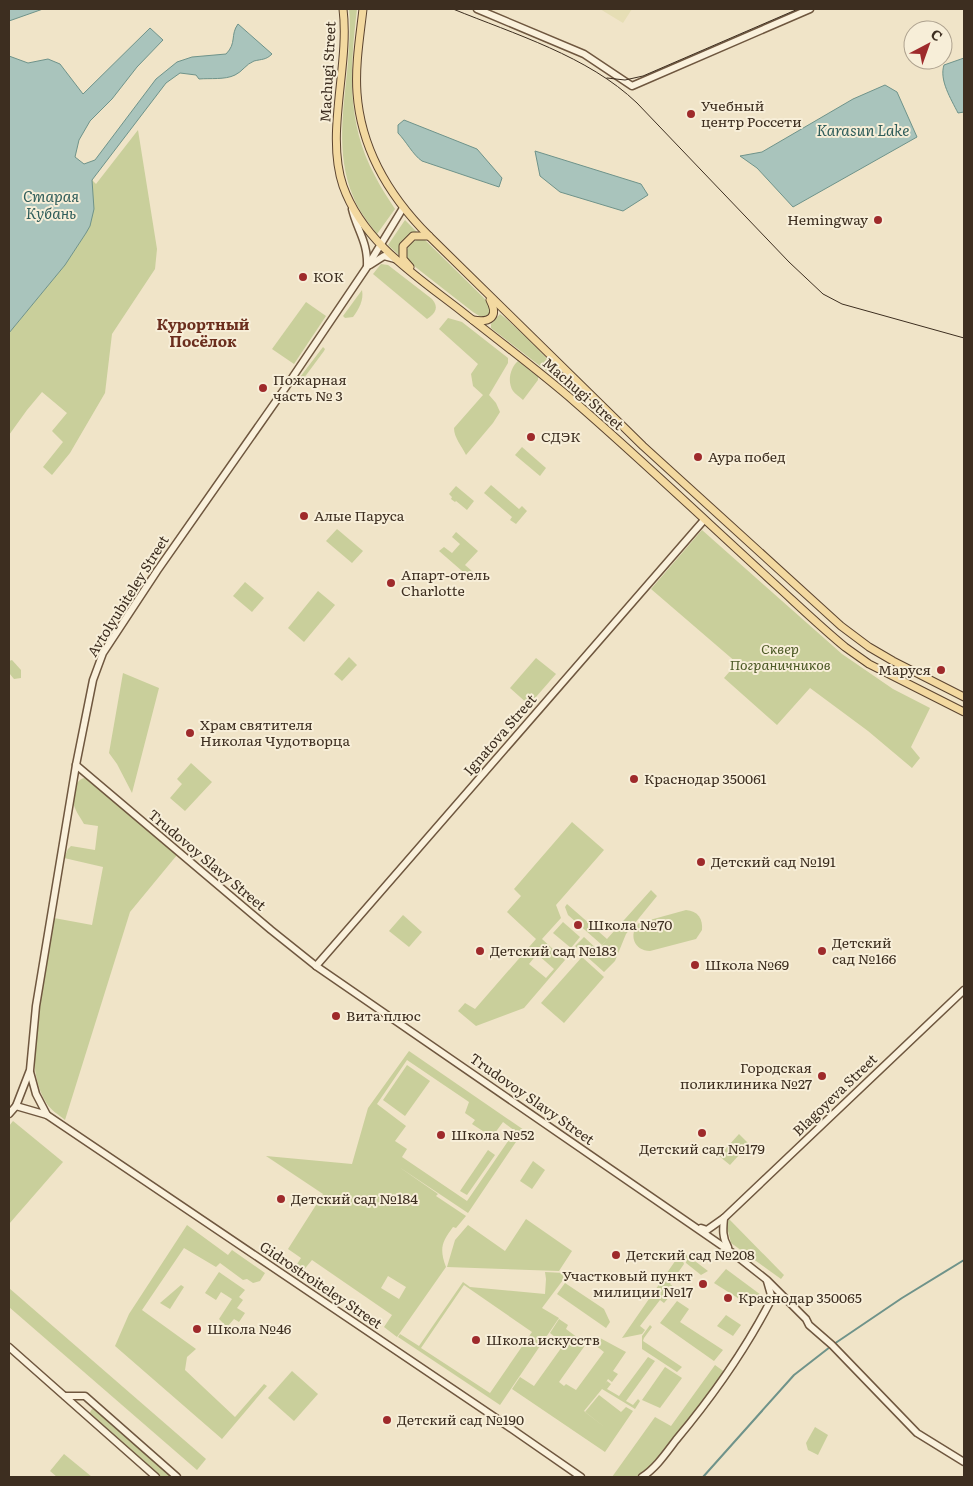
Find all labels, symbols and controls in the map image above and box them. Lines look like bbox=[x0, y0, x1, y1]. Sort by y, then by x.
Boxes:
north arrow bbox=[903, 20, 953, 70]
street label: Machugi Street bbox=[314, 21, 340, 123]
text: С bbox=[927, 24, 948, 45]
place label: Учебный центр Россети bbox=[701, 95, 802, 131]
marker: Учебный центр Россети bbox=[685, 108, 697, 120]
water label: Karasun Lake bbox=[817, 118, 909, 141]
water label: Старая Кубань bbox=[23, 184, 79, 224]
place label: Hemingway bbox=[787, 209, 869, 229]
marker: Hemingway bbox=[872, 214, 884, 226]
place label: КОК bbox=[313, 266, 344, 286]
marker: КОК bbox=[297, 271, 309, 283]
district label: Курортный Посёлок bbox=[156, 312, 250, 352]
street label: Machugi Street bbox=[539, 352, 629, 434]
place label: Пожарная часть № 3 bbox=[273, 369, 347, 405]
marker: Пожарная часть № 3 bbox=[257, 382, 269, 394]
place label: СДЭК bbox=[541, 426, 581, 446]
marker: СДЭК bbox=[525, 431, 537, 443]
place label: Аура побед bbox=[708, 446, 786, 466]
marker: Аура побед bbox=[692, 451, 704, 463]
place label: Алые Паруса bbox=[314, 505, 405, 525]
marker: Алые Паруса bbox=[298, 510, 310, 522]
street label: Avtolyubiteley Street bbox=[82, 531, 173, 660]
place label: Апарт-отель Charlotte bbox=[401, 564, 490, 600]
marker: Апарт-отель Charlotte bbox=[385, 577, 397, 589]
park label: Сквер Пограничников bbox=[729, 638, 831, 674]
place label: Маруся bbox=[878, 659, 931, 679]
marker: Маруся bbox=[935, 664, 947, 676]
street label: Ignatova Street bbox=[458, 689, 540, 779]
place label: Храм святителя Николая Чудотворца bbox=[200, 714, 350, 750]
marker: Храм святителя Николая Чудотворца bbox=[184, 727, 196, 739]
place label: Краснодар 350061 bbox=[644, 768, 767, 788]
marker: Краснодар 350061 bbox=[628, 773, 640, 785]
street label: Trudovoy Slavy Street bbox=[145, 804, 271, 915]
place label: Детский сад №191 bbox=[711, 851, 836, 871]
marker: Детский сад №191 bbox=[695, 856, 707, 868]
place label: Школа №70 bbox=[588, 914, 672, 934]
marker: Школа №70 bbox=[572, 919, 584, 931]
place label: Детский сад №166 bbox=[832, 932, 897, 968]
place label: Детский сад №183 bbox=[490, 940, 617, 960]
marker: Детский сад №183 bbox=[474, 945, 486, 957]
marker: Детский сад №166 bbox=[816, 945, 828, 957]
place label: Школа №69 bbox=[705, 954, 789, 974]
marker: Школа №69 bbox=[689, 959, 701, 971]
place label: Вита плюс bbox=[346, 1005, 421, 1025]
marker: Вита плюс bbox=[330, 1010, 342, 1022]
street label: Trudovoy Slavy Street bbox=[466, 1048, 599, 1149]
street label: Blagoyeva Street bbox=[788, 1049, 881, 1140]
place label: Городская поликлиника №27 bbox=[680, 1057, 812, 1093]
marker: Городская поликлиника №27 bbox=[816, 1070, 828, 1082]
place label: Школа №52 bbox=[451, 1124, 534, 1144]
marker: Детский сад №179 bbox=[696, 1127, 708, 1139]
marker: Школа №52 bbox=[435, 1129, 447, 1141]
place label: Детский сад №179 bbox=[639, 1138, 765, 1158]
place label: Детский сад №184 bbox=[291, 1188, 418, 1208]
marker: Детский сад №184 bbox=[275, 1193, 287, 1205]
street label: Gidrostroiteley Street bbox=[256, 1236, 387, 1333]
place label: Детский сад №208 bbox=[626, 1244, 755, 1264]
marker: Детский сад №208 bbox=[610, 1249, 622, 1261]
place label: Участковый пункт милиции №17 bbox=[562, 1265, 693, 1301]
marker: Участковый пункт милиции №17 bbox=[697, 1278, 709, 1290]
place label: Краснодар 350065 bbox=[738, 1287, 862, 1307]
marker: Краснодар 350065 bbox=[722, 1292, 734, 1304]
place label: Школа №46 bbox=[207, 1318, 292, 1338]
marker: Школа №46 bbox=[191, 1323, 203, 1335]
place label: Школа искусств bbox=[486, 1329, 600, 1349]
marker: Школа искусств bbox=[470, 1334, 482, 1346]
place label: Детский сад №190 bbox=[397, 1409, 524, 1429]
marker: Детский сад №190 bbox=[381, 1414, 393, 1426]

